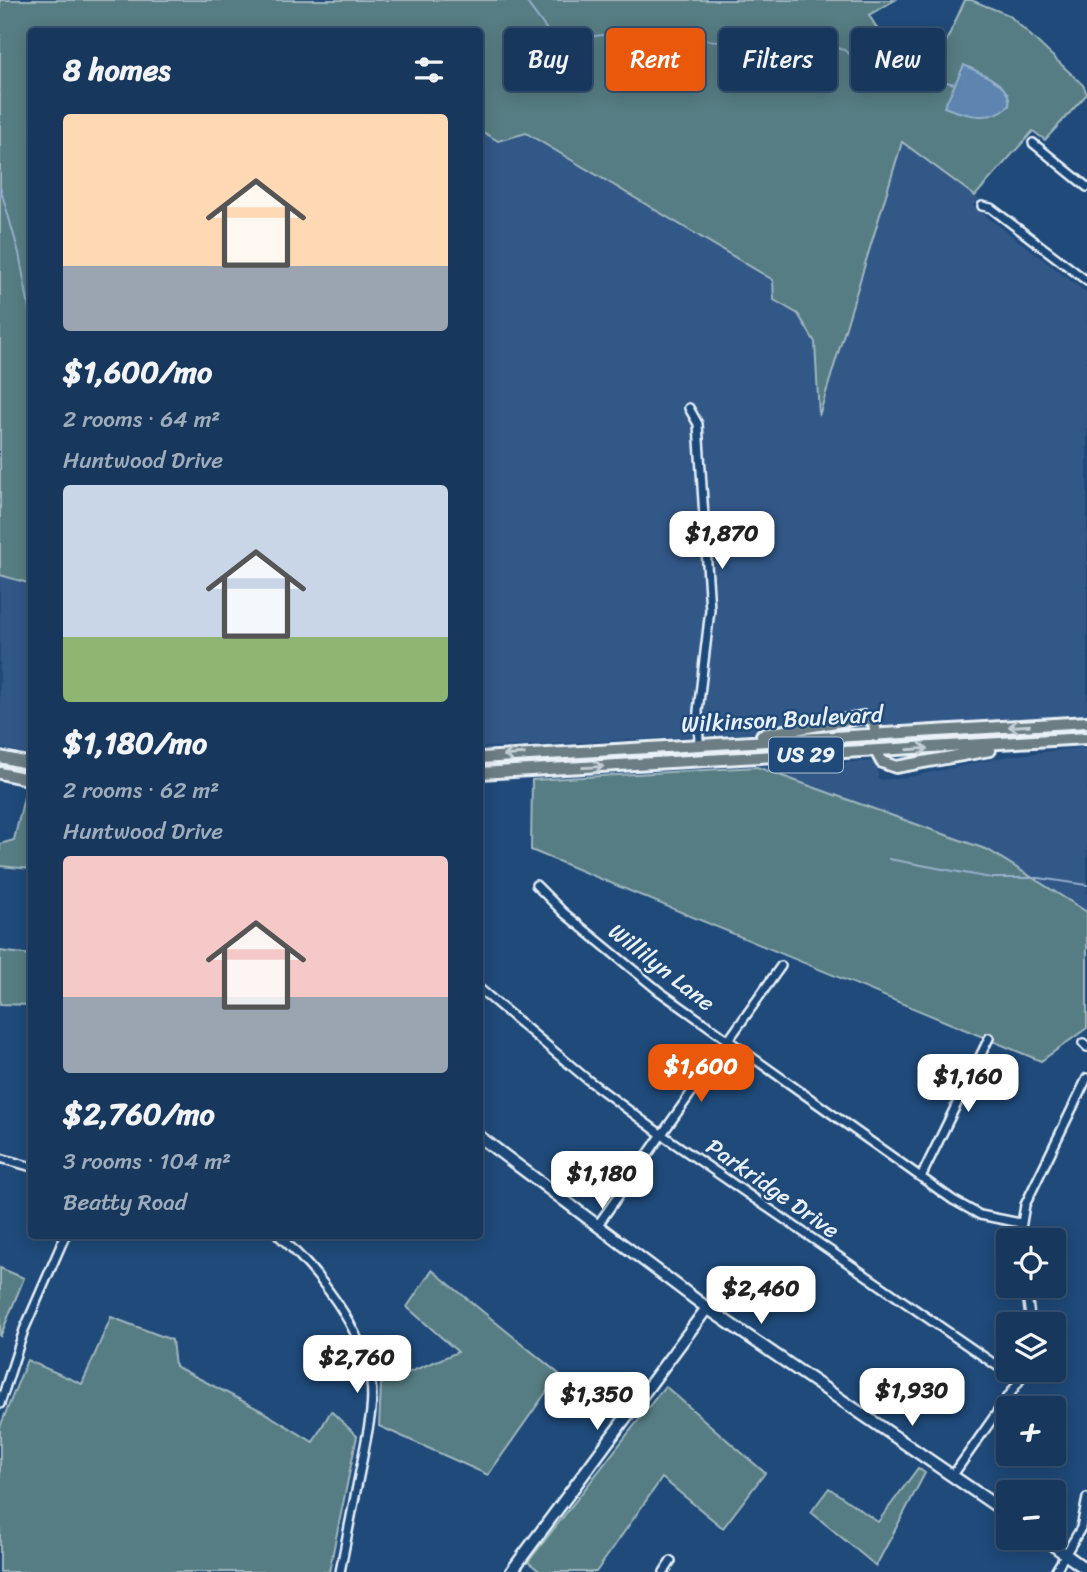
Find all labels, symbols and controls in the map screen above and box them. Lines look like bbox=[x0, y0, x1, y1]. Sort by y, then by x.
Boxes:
chip: Buy bbox=[504, 28, 592, 91]
chip: Rent bbox=[606, 28, 705, 91]
chip: Filters bbox=[719, 28, 837, 91]
chip: New bbox=[851, 28, 945, 91]
text: 8 homes bbox=[63, 43, 171, 97]
icon: filters bbox=[410, 51, 448, 89]
icon: home bbox=[193, 160, 319, 286]
text: $1,600/mo bbox=[63, 345, 212, 399]
text: 2 rooms · 64 m² bbox=[63, 399, 220, 440]
text: Huntwood Drive bbox=[63, 440, 223, 481]
pin: $1,870 bbox=[665, 512, 779, 571]
text: $1,870 bbox=[685, 513, 759, 554]
icon: home bbox=[193, 531, 319, 657]
street label: Wilkinson Boulevard bbox=[680, 694, 886, 745]
text: $1,180/mo bbox=[63, 716, 207, 770]
one-way arrow bbox=[1008, 720, 1031, 733]
road number: US 29 bbox=[769, 738, 843, 772]
one-way arrow bbox=[907, 742, 930, 755]
one-way arrow bbox=[503, 749, 526, 762]
one-way arrow bbox=[582, 760, 605, 773]
text: 2 rooms · 62 m² bbox=[63, 770, 219, 811]
text: Huntwood Drive bbox=[63, 811, 223, 852]
icon: home bbox=[193, 902, 319, 1028]
street label: Willilyn Lane bbox=[599, 912, 724, 1023]
pin: $1,600 bbox=[644, 1044, 758, 1104]
text: $1,600 bbox=[664, 1046, 738, 1087]
pin: $1,160 bbox=[911, 1054, 1025, 1114]
text: $1,160 bbox=[934, 1056, 1003, 1097]
text: $2,760/mo bbox=[63, 1087, 215, 1141]
street label: Parkridge Drive bbox=[697, 1127, 848, 1250]
text: 3 rooms · 104 m² bbox=[63, 1141, 231, 1182]
pin: $1,180 bbox=[545, 1152, 659, 1211]
text: $1,180 bbox=[567, 1153, 637, 1194]
text: Beatty Road bbox=[63, 1182, 187, 1223]
map controls bbox=[996, 1228, 1066, 1550]
button: locate bbox=[996, 1228, 1066, 1298]
pin: $2,460 bbox=[704, 1266, 818, 1326]
text: $2,460 bbox=[723, 1268, 799, 1309]
button: layers bbox=[996, 1312, 1066, 1382]
pin: $2,760 bbox=[300, 1336, 414, 1395]
text: $2,760 bbox=[319, 1337, 395, 1378]
pin: $1,930 bbox=[855, 1368, 969, 1428]
text: $1,930 bbox=[876, 1370, 948, 1411]
pin: $1,350 bbox=[540, 1372, 654, 1432]
text: $1,350 bbox=[561, 1374, 633, 1415]
button: + bbox=[996, 1396, 1066, 1466]
button: − bbox=[996, 1480, 1066, 1550]

